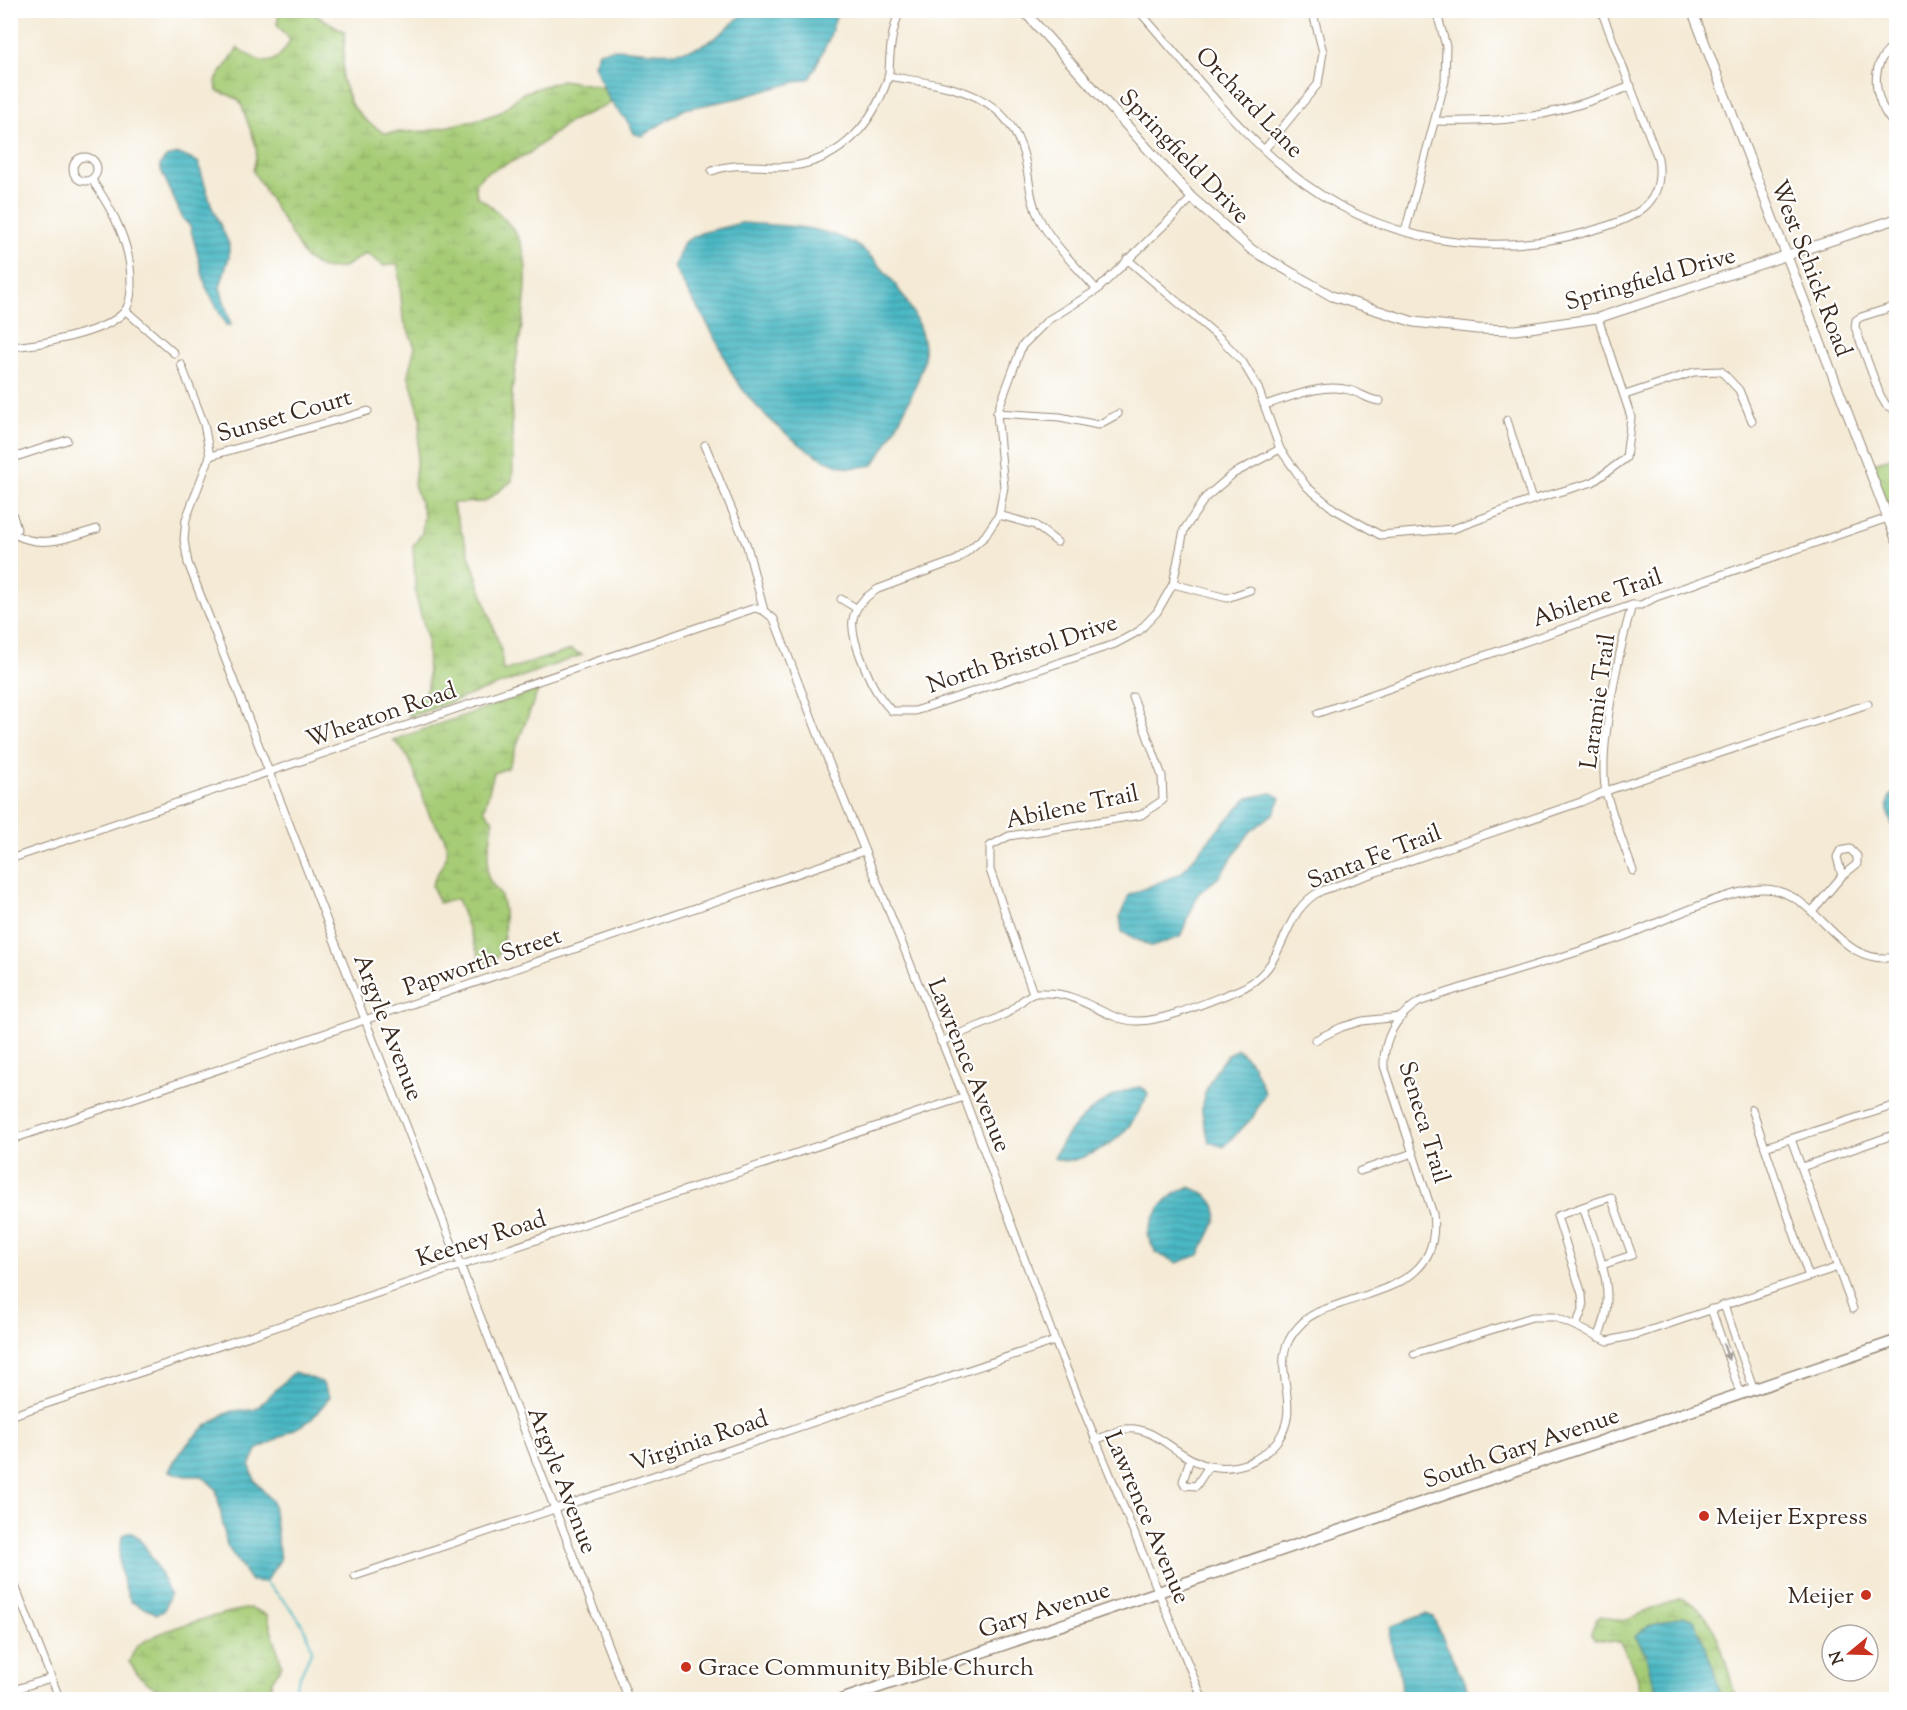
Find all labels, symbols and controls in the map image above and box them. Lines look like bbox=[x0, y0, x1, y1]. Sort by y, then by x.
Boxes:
street label: Orchard Lane bbox=[1187, 40, 1311, 167]
street label: Springfield Drive bbox=[1110, 82, 1257, 233]
street label: West Schick Road bbox=[1761, 175, 1860, 362]
street label: Springfield Drive bbox=[1561, 239, 1740, 321]
street label: Sunset Court bbox=[213, 381, 356, 452]
street label: Abilene Trail bbox=[1528, 561, 1667, 637]
street label: North Bristol Drive bbox=[923, 606, 1123, 703]
street label: Laramie Trail bbox=[1573, 631, 1625, 771]
street label: Wheaton Road bbox=[302, 674, 462, 758]
street label: Abilene Trail bbox=[1003, 777, 1142, 839]
street label: Santa Fe Trail bbox=[1303, 817, 1447, 899]
street label: Papworth Street bbox=[399, 920, 566, 1006]
street label: Argyle Avenue bbox=[344, 950, 431, 1106]
street label: Lawrence Avenue bbox=[918, 974, 1018, 1158]
street label: Seneca Trail bbox=[1388, 1057, 1458, 1188]
street label: Keeney Road bbox=[412, 1203, 551, 1277]
one-way arrow bbox=[1721, 1343, 1731, 1361]
street label: South Gary Avenue bbox=[1419, 1399, 1624, 1498]
street label: Virginia Road bbox=[626, 1402, 773, 1481]
street label: Argyle Avenue bbox=[518, 1403, 605, 1559]
street label: Lawrence Avenue bbox=[1094, 1426, 1198, 1609]
place label: Meijer Express bbox=[1716, 1501, 1867, 1535]
marker: Meijer Express bbox=[1697, 1509, 1711, 1523]
street label: Gary Avenue bbox=[974, 1574, 1115, 1648]
place label: Meijer bbox=[1787, 1580, 1854, 1614]
marker: Meijer bbox=[1859, 1588, 1873, 1602]
north arrow bbox=[1820, 1623, 1880, 1683]
text: N bbox=[1825, 1647, 1851, 1667]
place label: Grace Community Bible Church bbox=[698, 1652, 1034, 1686]
marker: Grace Community Bible Church bbox=[679, 1660, 693, 1674]

